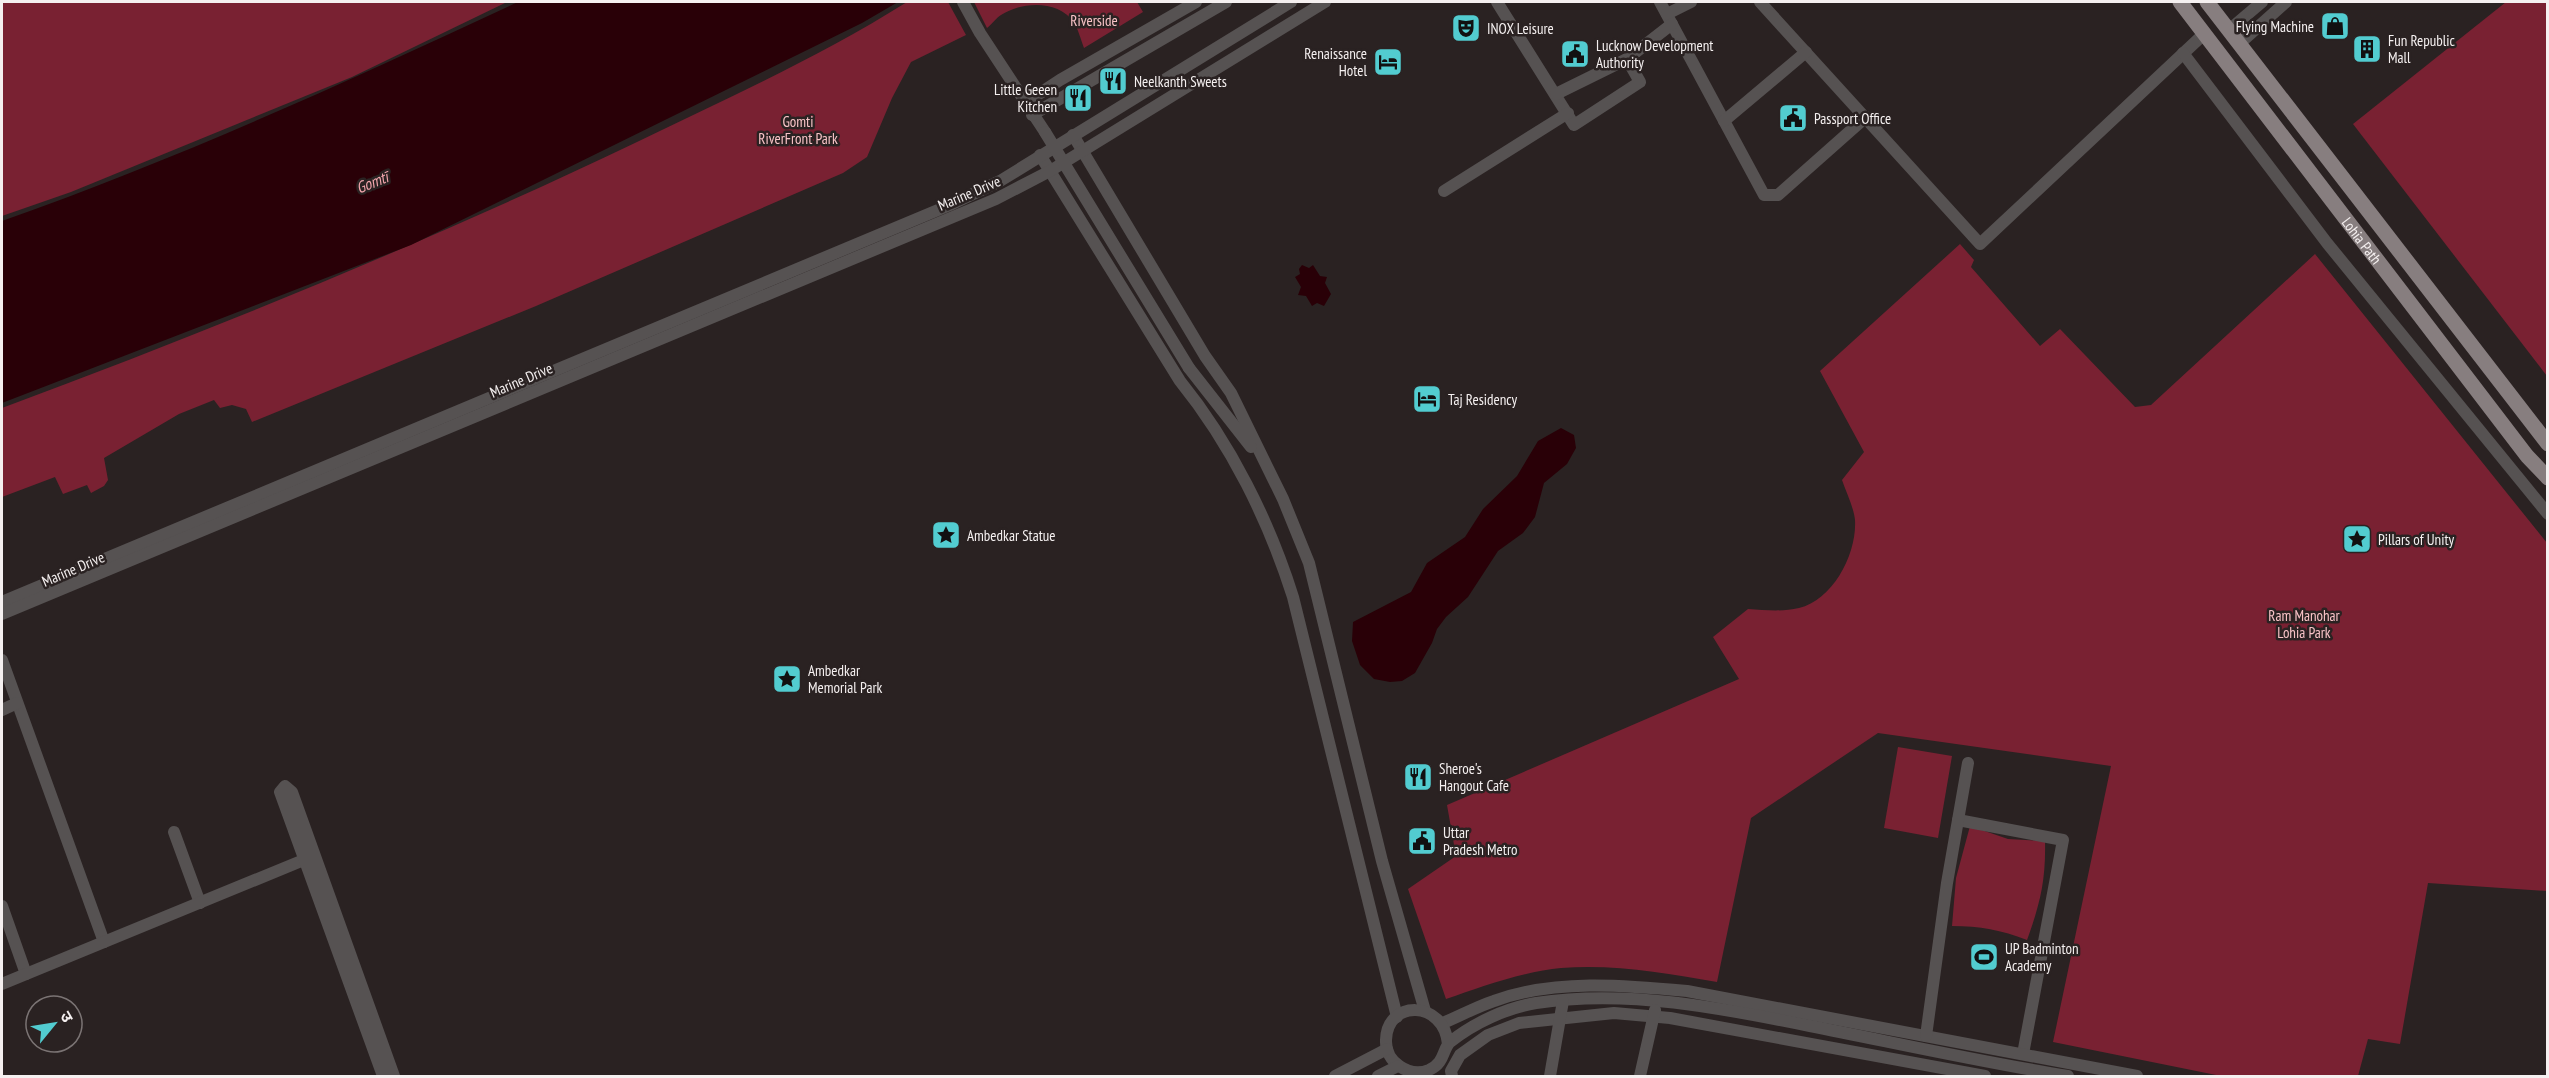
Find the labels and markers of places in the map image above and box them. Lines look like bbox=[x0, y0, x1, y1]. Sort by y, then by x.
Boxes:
shop icon: Flying Machine bbox=[2319, 10, 2351, 42]
theatre icon: INOX Leisure bbox=[1450, 12, 1482, 44]
place label: Flying Machine bbox=[2236, 17, 2314, 36]
place label: INOX Leisure bbox=[1487, 19, 1554, 38]
place label: Fun Republic Mall bbox=[2388, 31, 2456, 67]
building icon: Fun Republic Mall bbox=[2351, 33, 2383, 65]
place label: Lucknow Development Authority bbox=[1596, 36, 1713, 72]
public building icon: Lucknow Development Authority bbox=[1559, 38, 1591, 70]
place label: Renaissance Hotel bbox=[1304, 44, 1368, 80]
hotel icon: Renaissance Hotel bbox=[1372, 46, 1404, 78]
restaurant icon: Neelkanth Sweets bbox=[1097, 65, 1129, 97]
place label: Neelkanth Sweets bbox=[1134, 72, 1227, 91]
place label: Little Geeen Kitchen bbox=[994, 80, 1057, 116]
restaurant icon: Little Geeen Kitchen bbox=[1062, 82, 1094, 114]
public building icon: Passport Office bbox=[1777, 102, 1809, 134]
place label: Passport Office bbox=[1814, 109, 1891, 128]
hotel icon: Taj Residency bbox=[1411, 383, 1443, 415]
place label: Taj Residency bbox=[1448, 390, 1517, 409]
place icon: Ambedkar Statue bbox=[930, 519, 962, 551]
place icon: Pillars of Unity bbox=[2341, 523, 2373, 555]
place label: Ambedkar Statue bbox=[967, 526, 1056, 545]
place label: Pillars of Unity bbox=[2378, 530, 2454, 549]
place label: Ambedkar Memorial Park bbox=[808, 661, 883, 697]
place icon: Ambedkar Memorial Park bbox=[771, 663, 803, 695]
place label: Sheroe's Hangout Cafe bbox=[1439, 759, 1509, 795]
restaurant icon: Sheroe's Hangout Cafe bbox=[1402, 761, 1434, 793]
place label: Uttar Pradesh Metro bbox=[1443, 823, 1517, 859]
public building icon: Uttar Pradesh Metro bbox=[1406, 825, 1438, 857]
place label: UP Badminton Academy bbox=[2005, 939, 2079, 975]
sports icon: UP Badminton Academy bbox=[1968, 941, 2000, 973]

